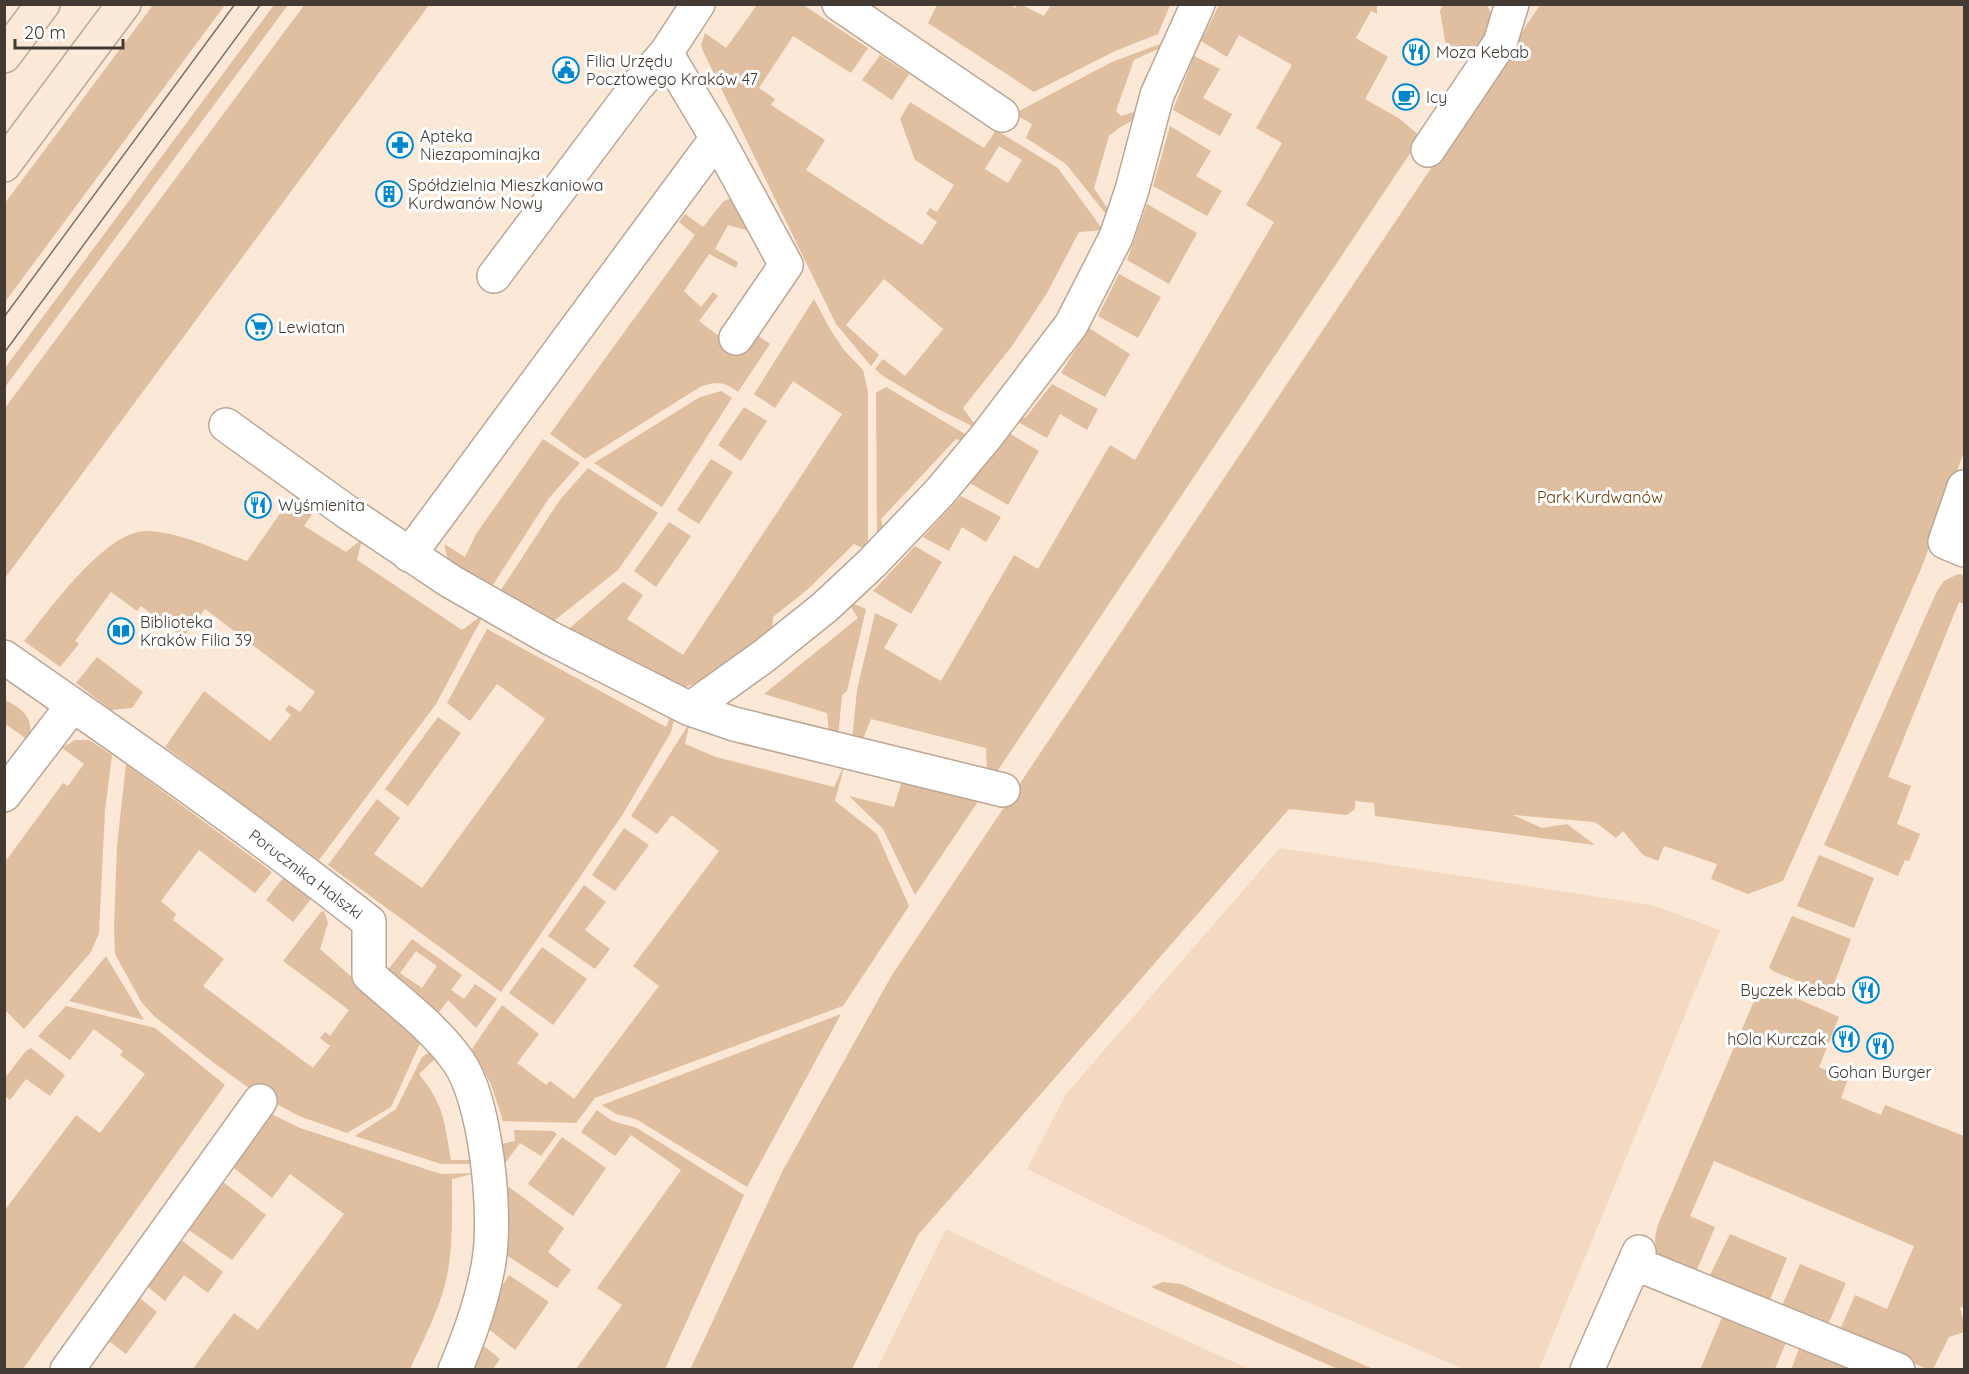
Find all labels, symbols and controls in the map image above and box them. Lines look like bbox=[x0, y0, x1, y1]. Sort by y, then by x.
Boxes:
scale bar bbox=[15, 12, 123, 50]
text: 20 m bbox=[24, 21, 66, 44]
restaurant icon: Moza Kebab bbox=[1401, 37, 1431, 67]
place label: Moza Kebab bbox=[1436, 42, 1529, 62]
place label: Filia Urzędu Pocztowego Kraków 47 bbox=[586, 51, 758, 89]
public building icon: Filia Urzędu Pocztowego Kraków 47 bbox=[551, 55, 581, 85]
cafe icon: Icy bbox=[1391, 82, 1421, 112]
place label: Icy bbox=[1426, 87, 1447, 107]
place label: Apteka Niezapominajka bbox=[420, 126, 540, 164]
pharmacy icon: Apteka Niezapominajka bbox=[385, 130, 415, 160]
place label: Spółdzielnia Mieszkaniowa Kurdwanów Nowy bbox=[408, 175, 603, 213]
building icon: Spółdzielnia Mieszkaniowa Kurdwanów Nowy bbox=[374, 179, 404, 209]
supermarket icon: Lewiatan bbox=[244, 312, 274, 342]
place label: Lewiatan bbox=[278, 317, 345, 337]
park label: Park Kurdwanów bbox=[1537, 487, 1663, 507]
restaurant icon: Wyśmienita bbox=[243, 490, 273, 520]
place label: Wyśmienita bbox=[278, 495, 365, 515]
place label: Biblioteka Kraków Filia 39 bbox=[140, 612, 252, 650]
library icon: Biblioteka Kraków Filia 39 bbox=[106, 616, 136, 646]
street label: Porucznika Halszki bbox=[245, 825, 367, 923]
restaurant icon: Byczek Kebab bbox=[1851, 975, 1881, 1005]
place label: Byczek Kebab bbox=[1740, 980, 1846, 1000]
restaurant icon: hOla Kurczak bbox=[1831, 1024, 1861, 1054]
place label: hOla Kurczak bbox=[1727, 1029, 1826, 1049]
restaurant icon: Gohan Burger bbox=[1865, 1031, 1895, 1061]
place label: Gohan Burger bbox=[1828, 1062, 1932, 1082]

